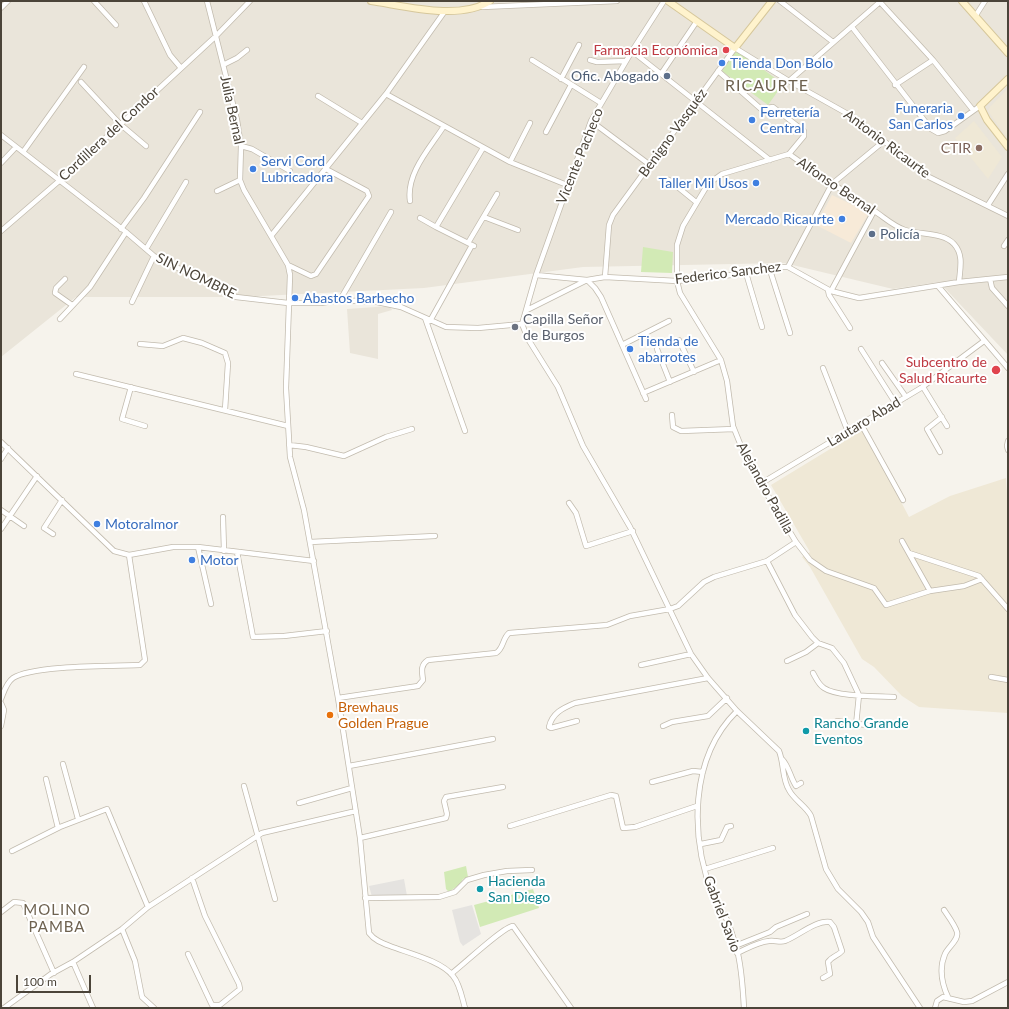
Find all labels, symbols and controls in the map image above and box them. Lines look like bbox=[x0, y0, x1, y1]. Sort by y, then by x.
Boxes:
place label: Farmacia Económica bbox=[593, 42, 718, 58]
marker: Farmacia Económica bbox=[721, 45, 731, 55]
place label: Tienda Don Bolo bbox=[730, 55, 833, 71]
marker: Tienda Don Bolo bbox=[717, 58, 727, 68]
place label: Ofic. Abogado bbox=[571, 68, 659, 84]
marker: Ofic. Abogado bbox=[662, 71, 672, 81]
street label: Julia Bernal bbox=[216, 74, 248, 146]
district label: RICAURTE bbox=[725, 76, 809, 96]
street label: Cordillera del Condor bbox=[55, 83, 163, 185]
street label: Benigno Vasquéz bbox=[635, 86, 711, 180]
place label: Funeraria San Carlos bbox=[888, 100, 953, 132]
place label: Ferretería Central bbox=[760, 104, 820, 136]
street label: Vicente Pacheco bbox=[553, 106, 607, 206]
street label: Antonio Ricaurte bbox=[841, 106, 933, 182]
marker: Funeraria San Carlos bbox=[956, 111, 966, 121]
marker: Ferretería Central bbox=[747, 115, 757, 125]
place label: CTIR bbox=[941, 140, 971, 156]
marker: CTIR bbox=[974, 143, 984, 153]
place label: Servi Cord Lubricadora bbox=[261, 153, 333, 186]
street label: Alfonso Bernal bbox=[794, 154, 878, 218]
marker: Servi Cord Lubricadora bbox=[248, 164, 258, 174]
place label: Taller Mil Usos bbox=[659, 175, 748, 191]
marker: Taller Mil Usos bbox=[751, 178, 761, 188]
place label: Mercado Ricaurte bbox=[725, 211, 834, 227]
marker: Mercado Ricaurte bbox=[837, 214, 847, 224]
place label: Policía bbox=[880, 226, 920, 242]
marker: Policía bbox=[867, 229, 877, 239]
street label: SIN NOMBRE bbox=[153, 249, 239, 303]
street label: Federico Sanchez bbox=[674, 258, 782, 288]
place label: Abastos Barbecho bbox=[303, 290, 415, 306]
marker: Abastos Barbecho bbox=[290, 293, 300, 303]
place label: Capilla Señor de Burgos bbox=[523, 311, 603, 344]
marker: Capilla Señor de Burgos bbox=[510, 322, 520, 332]
place label: Tienda de abarrotes bbox=[638, 333, 698, 366]
marker: Tienda de abarrotes bbox=[625, 344, 635, 354]
place label: Subcentro de Salud Ricaurte bbox=[899, 354, 987, 386]
marker: Subcentro de Salud Ricaurte bbox=[990, 364, 1002, 376]
street label: Lautaro Abad bbox=[824, 394, 904, 450]
street label: Alejandro Padilla bbox=[733, 439, 797, 537]
place label: Motoralmor bbox=[105, 516, 178, 532]
marker: Motoralmor bbox=[92, 519, 102, 529]
place label: Motor bbox=[200, 552, 239, 568]
marker: Motor bbox=[187, 555, 197, 565]
place label: Brewhaus Golden Prague bbox=[338, 699, 429, 732]
marker: Brewhaus Golden Prague bbox=[325, 710, 335, 720]
place label: Rancho Grande Eventos bbox=[814, 715, 909, 748]
marker: Rancho Grande Eventos bbox=[801, 726, 811, 736]
place label: Hacienda San Diego bbox=[488, 873, 550, 906]
street label: Gabriel Savio bbox=[700, 873, 744, 955]
marker: Hacienda San Diego bbox=[475, 884, 485, 894]
district label: MOLINO PAMBA bbox=[23, 901, 91, 936]
scale bar bbox=[18, 967, 93, 993]
text: 100 m bbox=[23, 974, 57, 989]

